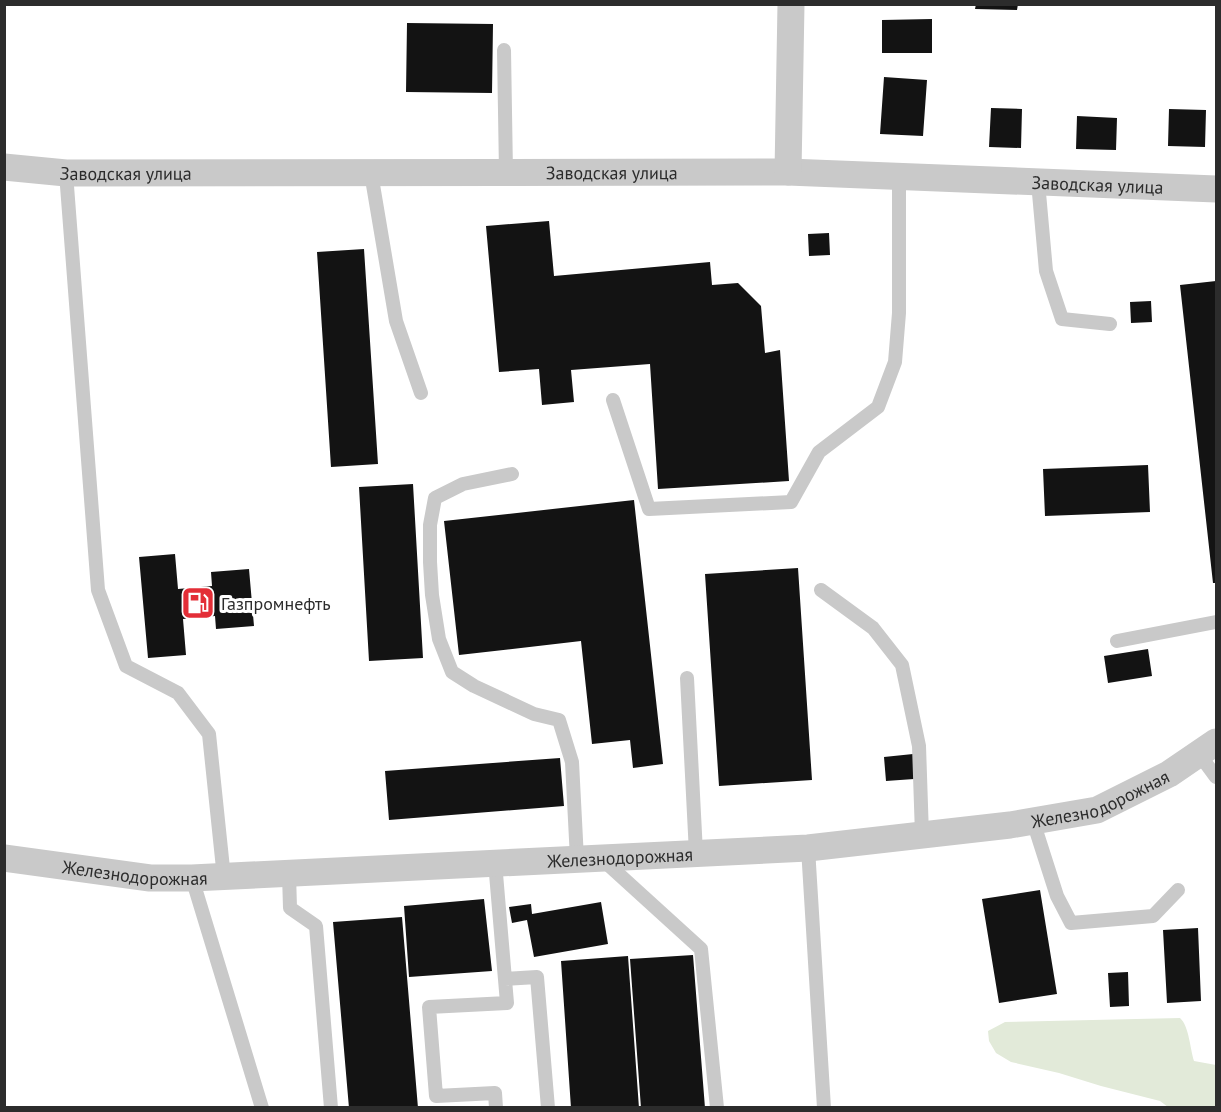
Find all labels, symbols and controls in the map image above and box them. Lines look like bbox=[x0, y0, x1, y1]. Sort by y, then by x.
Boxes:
street label: Заводская улица bbox=[59, 161, 192, 185]
street label: Заводская улица bbox=[546, 161, 678, 184]
street label: Заводская улица bbox=[1031, 170, 1164, 198]
fuel station icon: Газпромнефть bbox=[180, 585, 216, 621]
place label: Газпромнефть bbox=[221, 592, 331, 615]
street label: Железнодорожная bbox=[1028, 764, 1173, 833]
street label: Железнодорожная bbox=[546, 842, 694, 872]
street label: Железнодорожная bbox=[60, 854, 208, 890]

